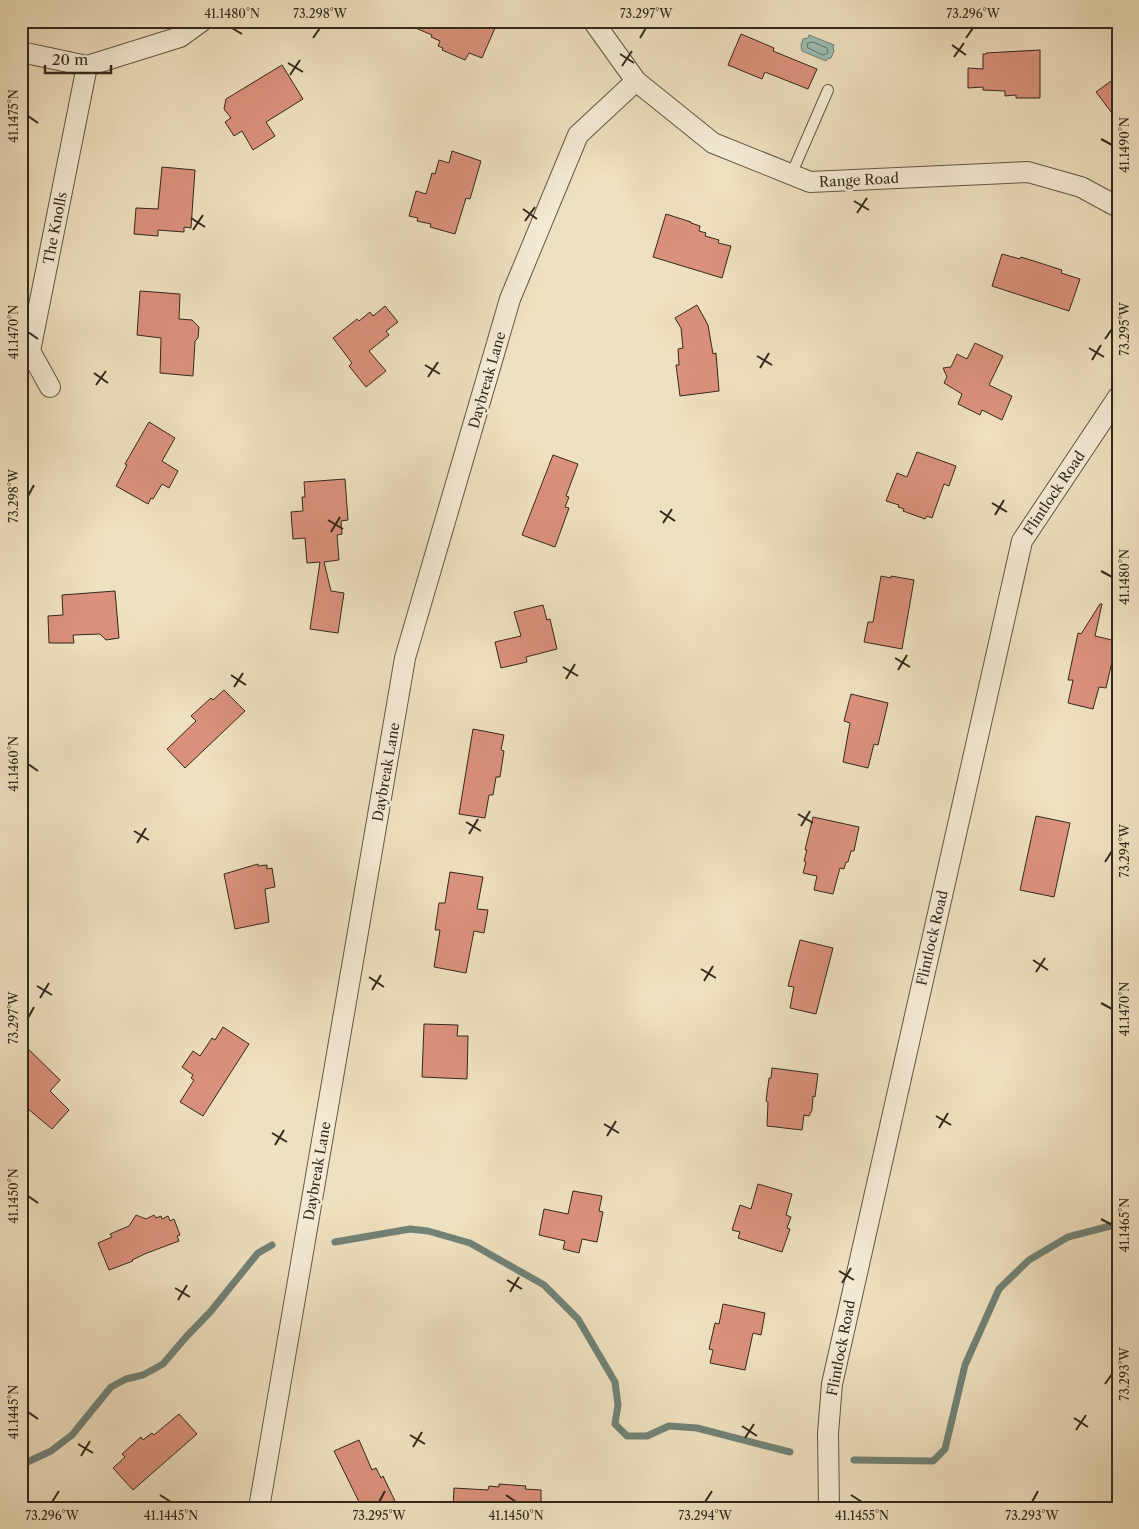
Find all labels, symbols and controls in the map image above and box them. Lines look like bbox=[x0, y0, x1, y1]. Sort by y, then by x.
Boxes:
text: 41.1480°N bbox=[204, 6, 260, 21]
text: 73.298°W bbox=[293, 6, 348, 21]
text: 73.297°W bbox=[620, 6, 673, 21]
text: 73.296°W bbox=[946, 6, 1001, 21]
scale bar bbox=[45, 42, 111, 74]
text: 20 m bbox=[52, 50, 88, 69]
text: 41.1475°N bbox=[6, 89, 21, 143]
text: 41.1490°N bbox=[1117, 117, 1132, 173]
street label: Range Road bbox=[819, 169, 900, 191]
street label: The Knolls bbox=[39, 190, 71, 266]
text: 73.295°W bbox=[1117, 302, 1132, 356]
text: 41.1470°N bbox=[6, 305, 21, 359]
street label: Daybreak Lane bbox=[465, 329, 510, 431]
street label: Flintlock Road bbox=[1019, 447, 1089, 538]
text: 73.298°W bbox=[6, 468, 21, 523]
text: 41.1480°N bbox=[1117, 549, 1132, 605]
street label: Daybreak Lane bbox=[368, 721, 404, 823]
text: 41.1460°N bbox=[6, 736, 21, 792]
text: 73.294°W bbox=[1117, 823, 1132, 878]
street label: Flintlock Road bbox=[912, 888, 952, 988]
text: 41.1470°N bbox=[1117, 982, 1132, 1036]
text: 73.297°W bbox=[6, 991, 21, 1044]
street label: Daybreak Lane bbox=[299, 1120, 335, 1222]
text: 41.1450°N bbox=[6, 1168, 21, 1224]
text: 41.1465°N bbox=[1117, 1198, 1132, 1252]
street label: Flintlock Road bbox=[823, 1298, 859, 1398]
text: 73.293°W bbox=[1117, 1346, 1132, 1401]
text: 41.1445°N bbox=[6, 1385, 21, 1439]
text: 73.296°W bbox=[25, 1508, 80, 1523]
text: 41.1445°N bbox=[144, 1508, 198, 1523]
text: 73.295°W bbox=[352, 1508, 406, 1523]
text: 41.1450°N bbox=[488, 1508, 544, 1523]
text: 73.294°W bbox=[678, 1508, 733, 1523]
text: 41.1455°N bbox=[835, 1508, 889, 1523]
text: 73.293°W bbox=[1005, 1508, 1060, 1523]

